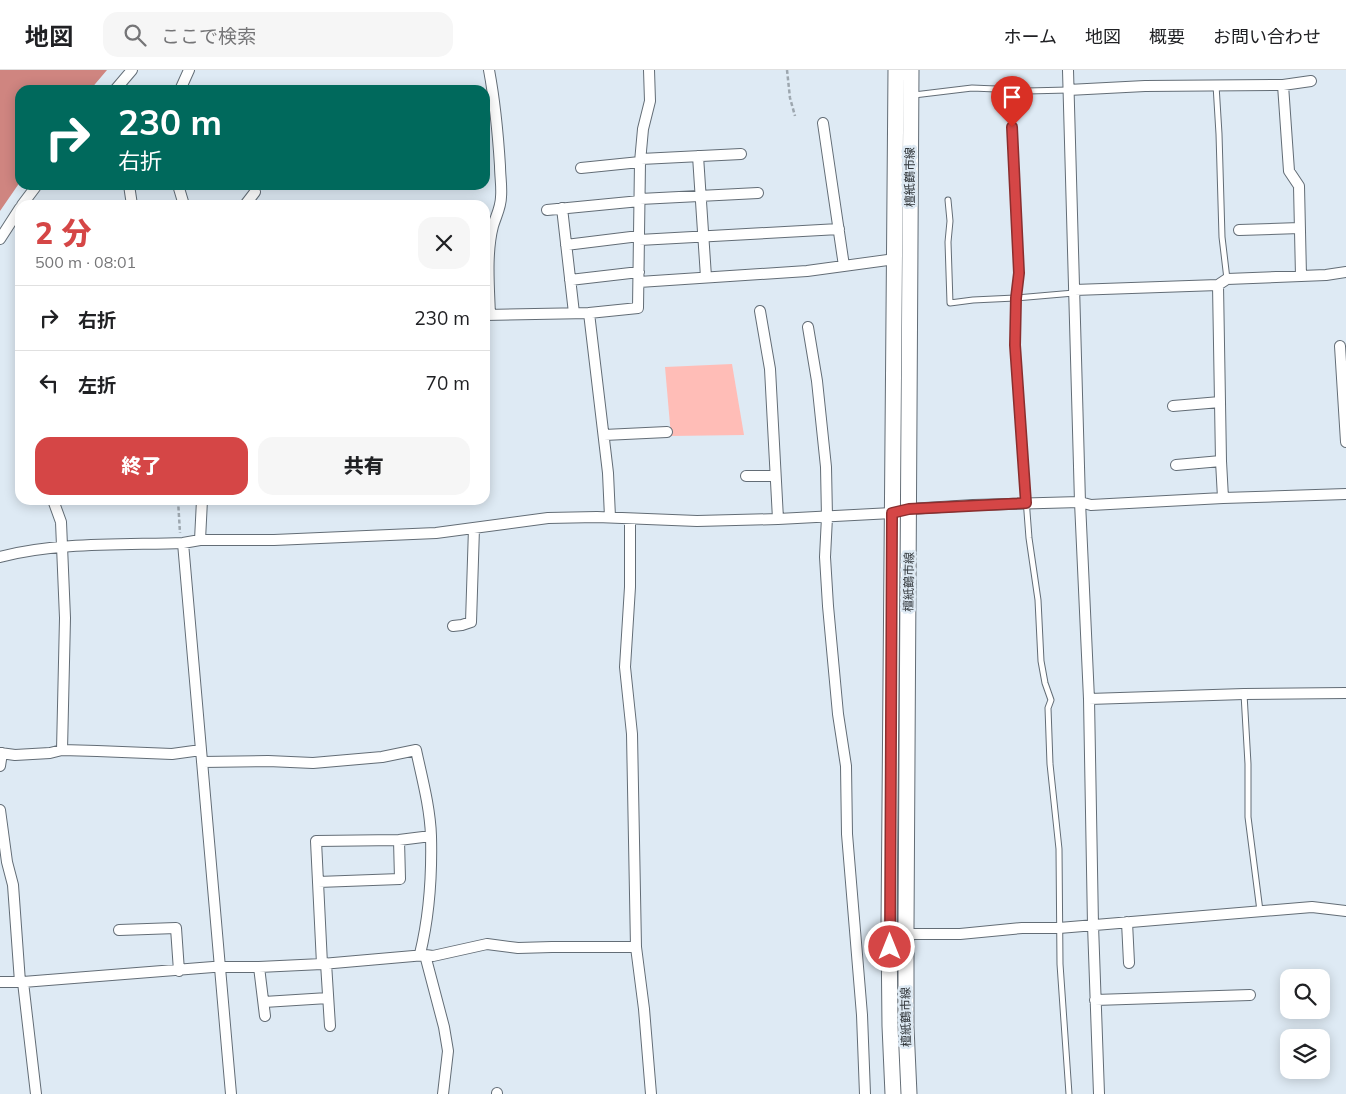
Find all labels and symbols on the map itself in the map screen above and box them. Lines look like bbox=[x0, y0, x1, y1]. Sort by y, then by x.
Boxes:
pin bbox=[991, 76, 1033, 127]
street label: 檀紙鶴市線 bbox=[902, 147, 917, 207]
street label: 檀紙鶴市線 bbox=[900, 552, 917, 612]
position arrow bbox=[863, 920, 915, 972]
street label: 檀紙鶴市線 bbox=[897, 987, 914, 1047]

